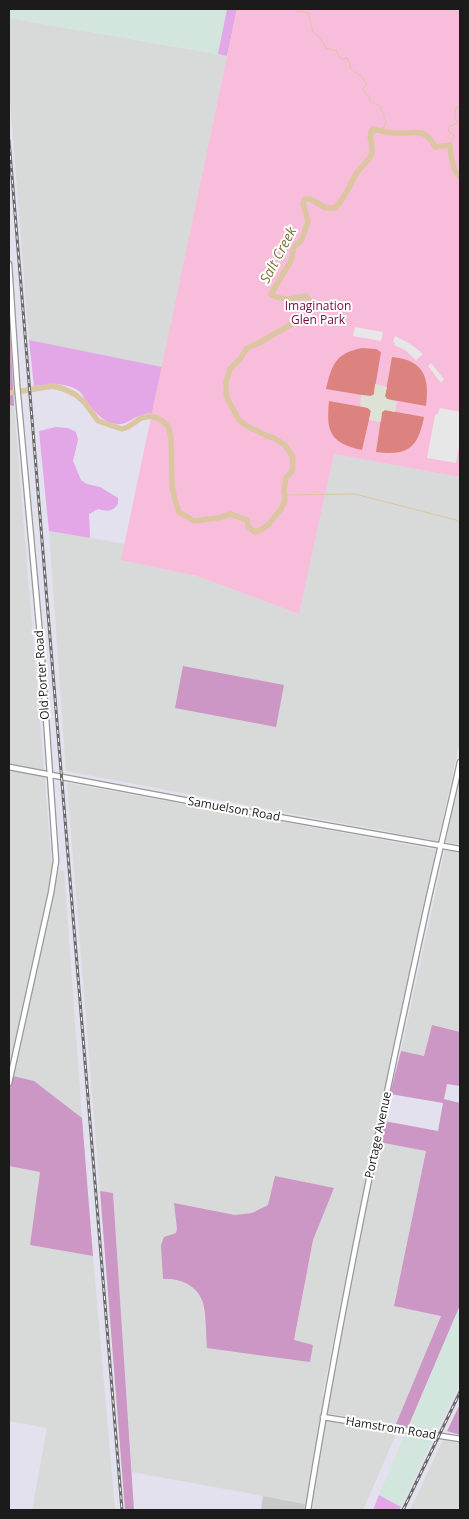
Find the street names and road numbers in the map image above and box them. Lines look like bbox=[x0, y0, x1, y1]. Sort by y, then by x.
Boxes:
street label: Old Porter Road bbox=[30, 630, 53, 720]
street label: Samuelson Road bbox=[187, 792, 282, 825]
street label: Portage Avenue bbox=[360, 1090, 395, 1180]
street label: Hamstrom Road bbox=[345, 1412, 438, 1443]

